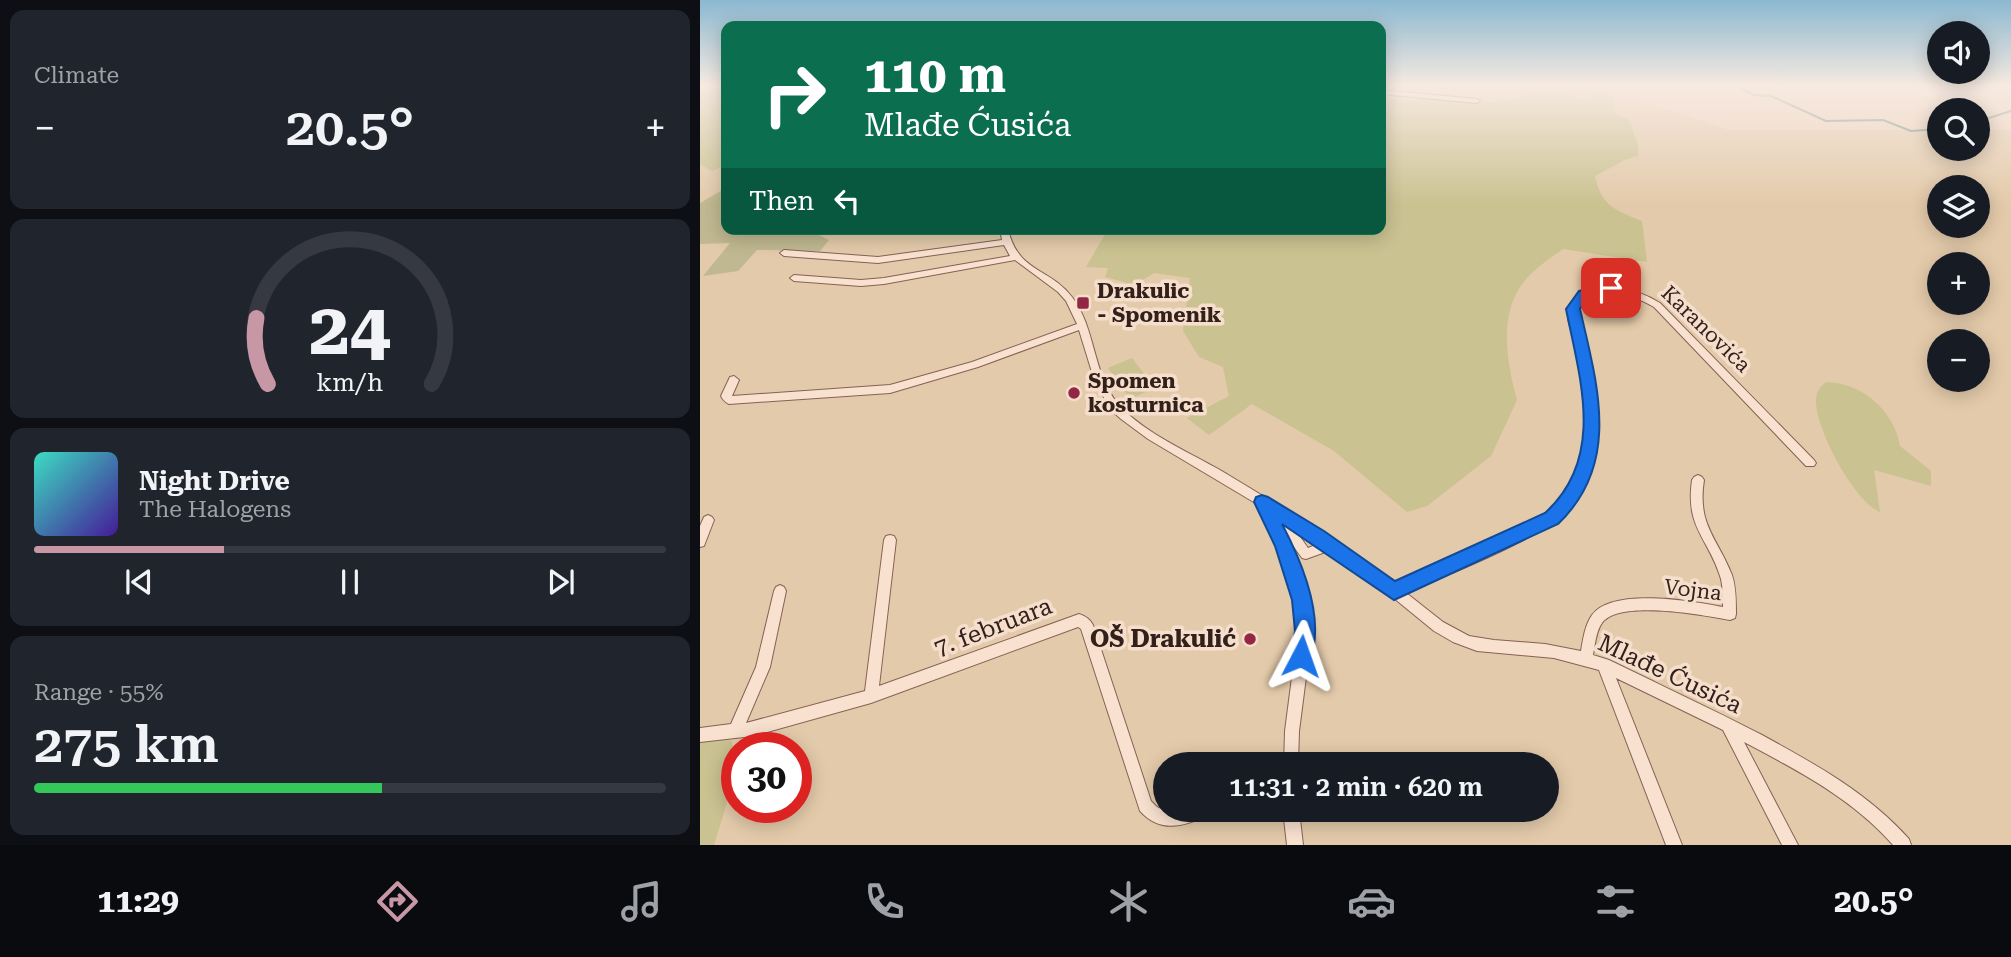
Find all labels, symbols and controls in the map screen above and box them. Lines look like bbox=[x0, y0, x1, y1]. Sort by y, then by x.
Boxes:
map controls bbox=[1927, 21, 1990, 392]
button: sound bbox=[1927, 21, 1990, 84]
text: 110 m bbox=[864, 47, 1006, 104]
icon: right bbox=[749, 49, 840, 140]
text: Climate bbox=[34, 62, 119, 89]
text: 20.5° bbox=[286, 97, 414, 158]
button: search bbox=[1927, 98, 1990, 161]
text: − bbox=[34, 106, 55, 150]
text: + bbox=[645, 106, 666, 150]
text: Mlađe Ćusića bbox=[864, 106, 1071, 144]
button: layers bbox=[1927, 175, 1990, 238]
icon: left bbox=[828, 182, 866, 220]
text: Then bbox=[749, 186, 814, 216]
button: + bbox=[1927, 252, 1990, 315]
pin bbox=[1581, 258, 1641, 318]
icon: arrive bbox=[1592, 269, 1630, 307]
place label: Drakulic - Spomenik bbox=[1097, 279, 1222, 327]
street label: Karanovića bbox=[1657, 281, 1756, 378]
text: 24 bbox=[309, 288, 391, 373]
marker: Drakulic - Spomenik bbox=[1075, 295, 1091, 311]
button: − bbox=[1927, 329, 1990, 392]
text: km/h bbox=[317, 368, 383, 397]
place label: Spomen kosturnica bbox=[1088, 369, 1204, 417]
marker: Spomen kosturnica bbox=[1066, 385, 1082, 401]
text: Night Drive bbox=[139, 466, 290, 496]
text: The Halogens bbox=[139, 496, 291, 523]
icon: previous bbox=[120, 563, 158, 601]
icon: pause bbox=[331, 563, 369, 601]
icon: next bbox=[542, 563, 580, 601]
street label: Vojna bbox=[1663, 575, 1724, 605]
street label: 7. februara bbox=[930, 592, 1056, 662]
position arrow bbox=[1264, 619, 1338, 693]
place label: OŠ Drakulić bbox=[1090, 624, 1236, 653]
street label: Mlađe Ćusića bbox=[1594, 628, 1747, 720]
marker: OŠ Drakulić bbox=[1242, 631, 1258, 647]
text: Range · 55% bbox=[34, 679, 163, 706]
text: 275 km bbox=[34, 714, 219, 775]
speed limit sign: 30 bbox=[721, 732, 812, 823]
text: 11:31 · 2 min · 620 m bbox=[1229, 772, 1483, 802]
icon: directions bbox=[373, 877, 422, 926]
icon: music bbox=[617, 877, 666, 926]
icon: phone bbox=[860, 877, 909, 926]
icon: climate bbox=[1104, 877, 1153, 926]
icon: car bbox=[1347, 877, 1396, 926]
icon: filters bbox=[1591, 877, 1640, 926]
text: 11:29 bbox=[97, 882, 179, 920]
text: 20.5° bbox=[1834, 882, 1914, 920]

